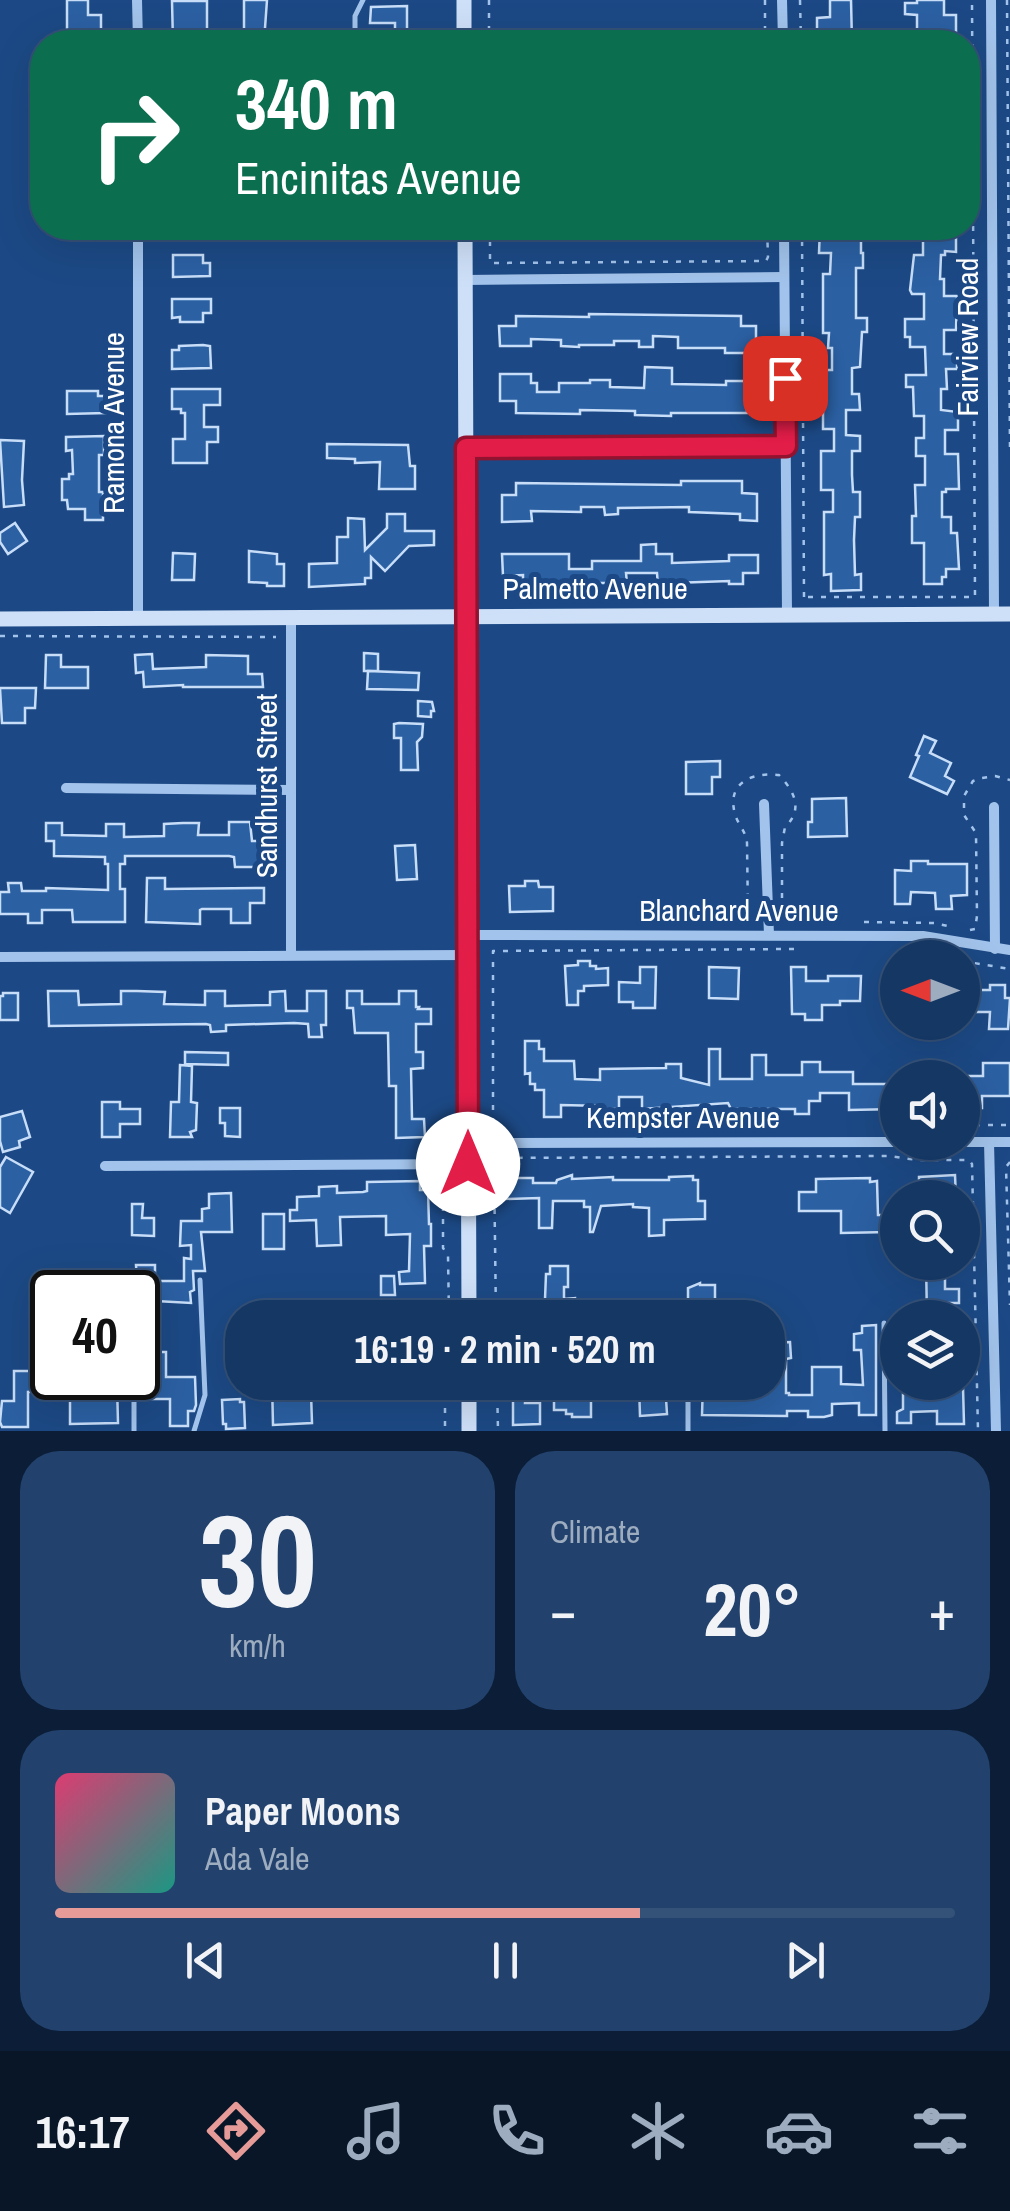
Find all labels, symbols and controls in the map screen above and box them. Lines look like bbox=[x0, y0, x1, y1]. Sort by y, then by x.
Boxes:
text: 340 m bbox=[235, 57, 398, 151]
icon: right bbox=[70, 70, 200, 200]
text: Encinitas Avenue bbox=[235, 147, 522, 208]
street label: Fairview Road bbox=[947, 258, 987, 416]
street label: Ramona Avenue bbox=[93, 332, 133, 514]
pin bbox=[743, 336, 828, 421]
icon: arrive bbox=[758, 351, 813, 406]
street label: Palmetto Avenue bbox=[502, 568, 688, 608]
street label: Sandhurst Street bbox=[246, 694, 286, 878]
street label: Blanchard Avenue bbox=[639, 890, 839, 930]
north arrow bbox=[880, 940, 980, 1040]
map controls bbox=[880, 940, 980, 1400]
button: sound bbox=[880, 1060, 980, 1160]
street label: Kempster Avenue bbox=[586, 1097, 780, 1137]
position arrow bbox=[416, 1112, 520, 1216]
button: search bbox=[880, 1180, 980, 1280]
speed limit sign: 40 bbox=[30, 1270, 160, 1400]
button: layers bbox=[880, 1300, 980, 1400]
text: 16:19 · 2 min · 520 m bbox=[354, 1324, 656, 1375]
text: 30 bbox=[198, 1471, 317, 1647]
text: Climate bbox=[550, 1510, 640, 1553]
text: 20° bbox=[703, 1558, 802, 1659]
text: − bbox=[550, 1573, 576, 1647]
text: + bbox=[929, 1573, 955, 1647]
text: km/h bbox=[229, 1624, 286, 1667]
text: Paper Moons bbox=[205, 1786, 401, 1837]
text: Ada Vale bbox=[205, 1837, 310, 1880]
icon: previous bbox=[178, 1933, 233, 1988]
icon: pause bbox=[478, 1933, 533, 1988]
icon: next bbox=[778, 1933, 833, 1988]
icon: directions bbox=[201, 2096, 271, 2166]
icon: music bbox=[341, 2096, 411, 2166]
icon: phone bbox=[482, 2096, 552, 2166]
icon: climate bbox=[623, 2096, 693, 2166]
icon: car bbox=[764, 2096, 834, 2166]
icon: filters bbox=[905, 2096, 975, 2166]
text: 16:17 bbox=[35, 2101, 130, 2162]

